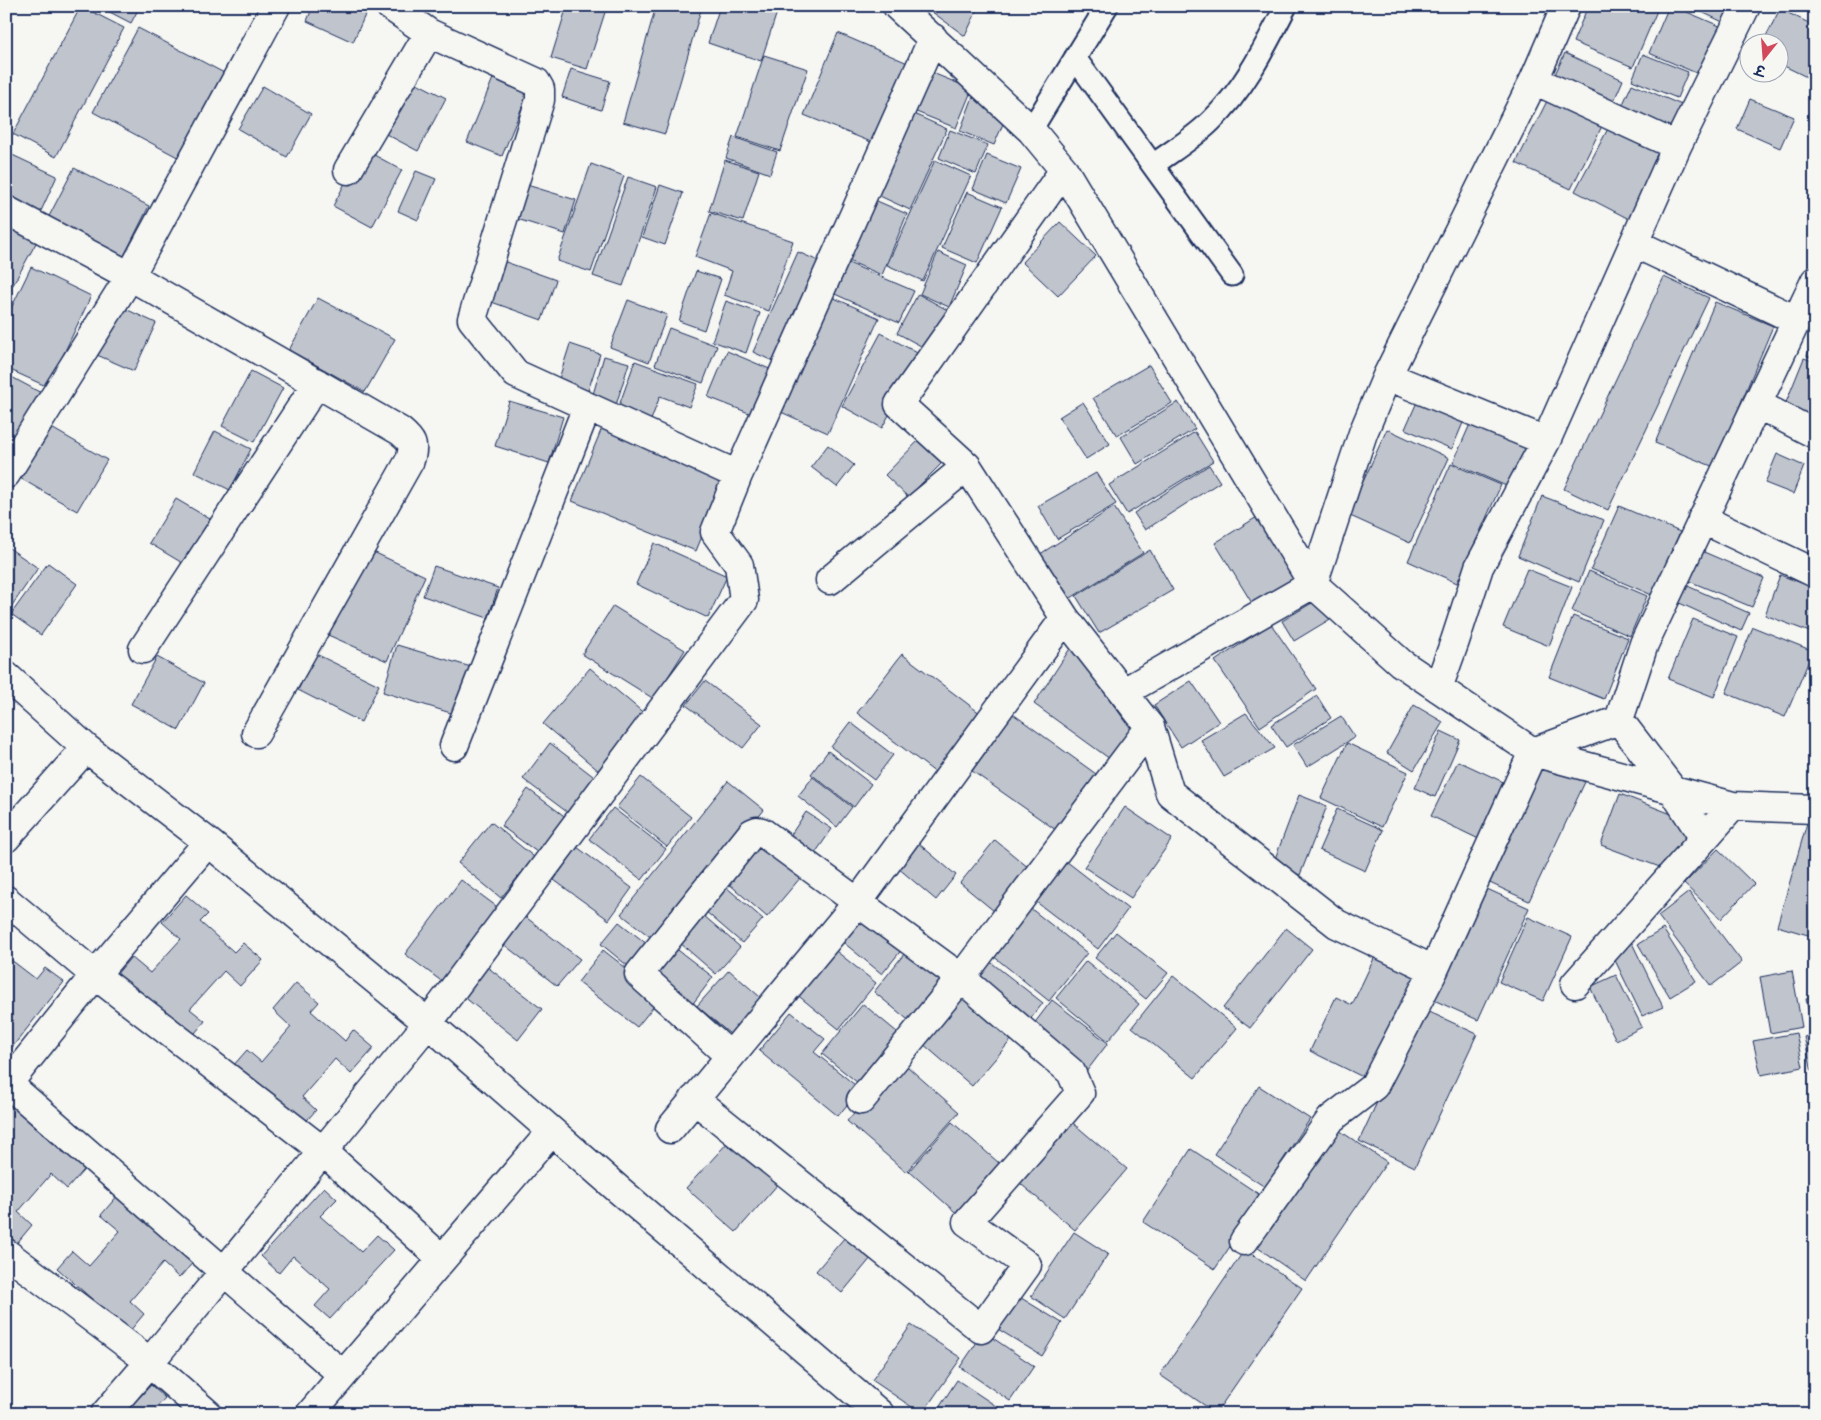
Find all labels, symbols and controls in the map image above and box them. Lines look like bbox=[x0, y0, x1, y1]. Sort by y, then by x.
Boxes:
north arrow bbox=[1738, 32, 1788, 82]
text: उ bbox=[1752, 60, 1769, 80]

